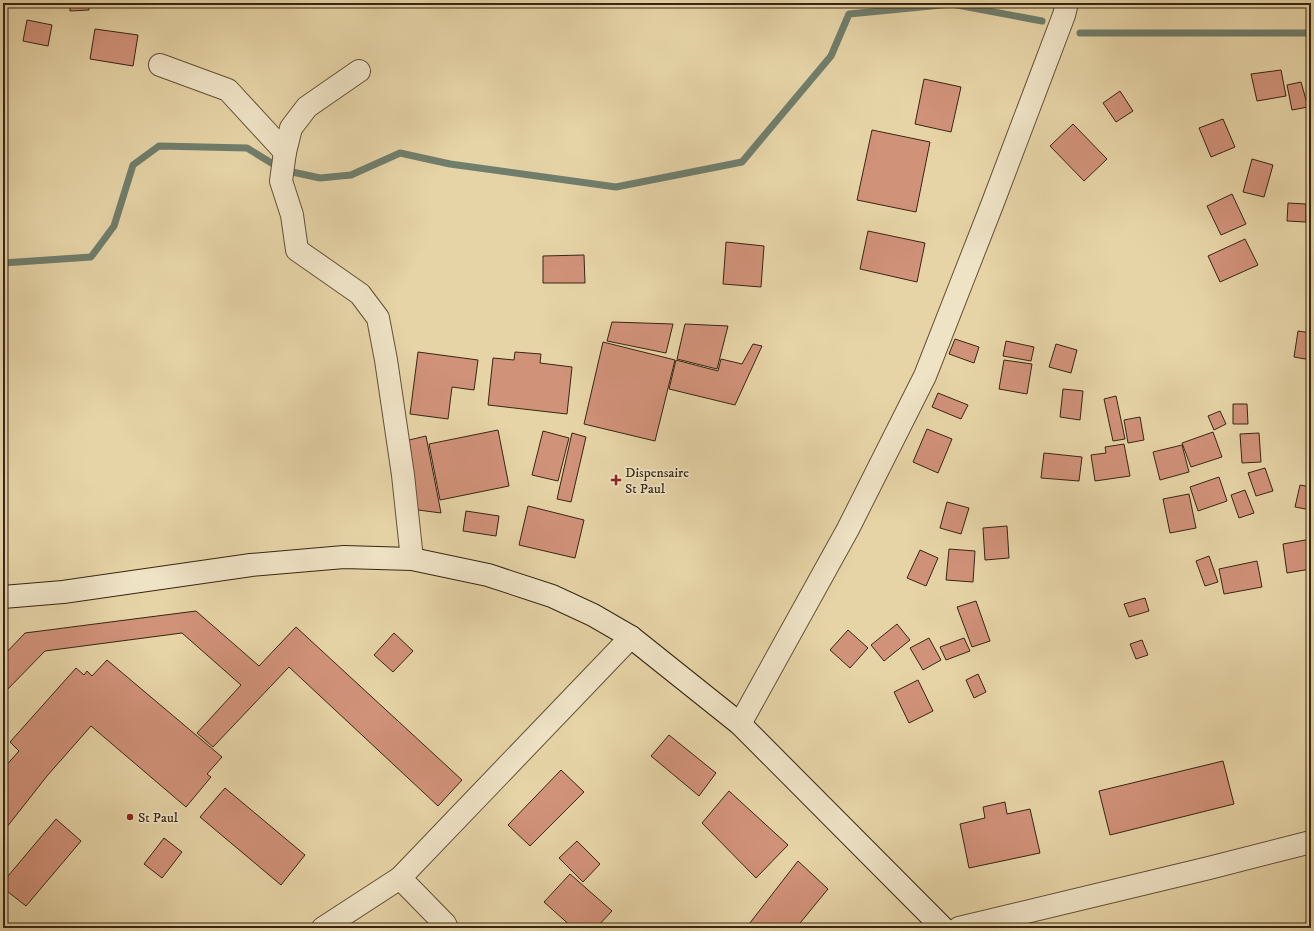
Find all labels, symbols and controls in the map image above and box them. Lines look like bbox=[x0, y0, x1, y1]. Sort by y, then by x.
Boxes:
place label: Dispensaire St Paul bbox=[625, 464, 689, 498]
marker: Dispensaire St Paul bbox=[610, 474, 622, 486]
place label: St Paul bbox=[138, 809, 179, 827]
marker: St Paul bbox=[125, 812, 135, 822]

